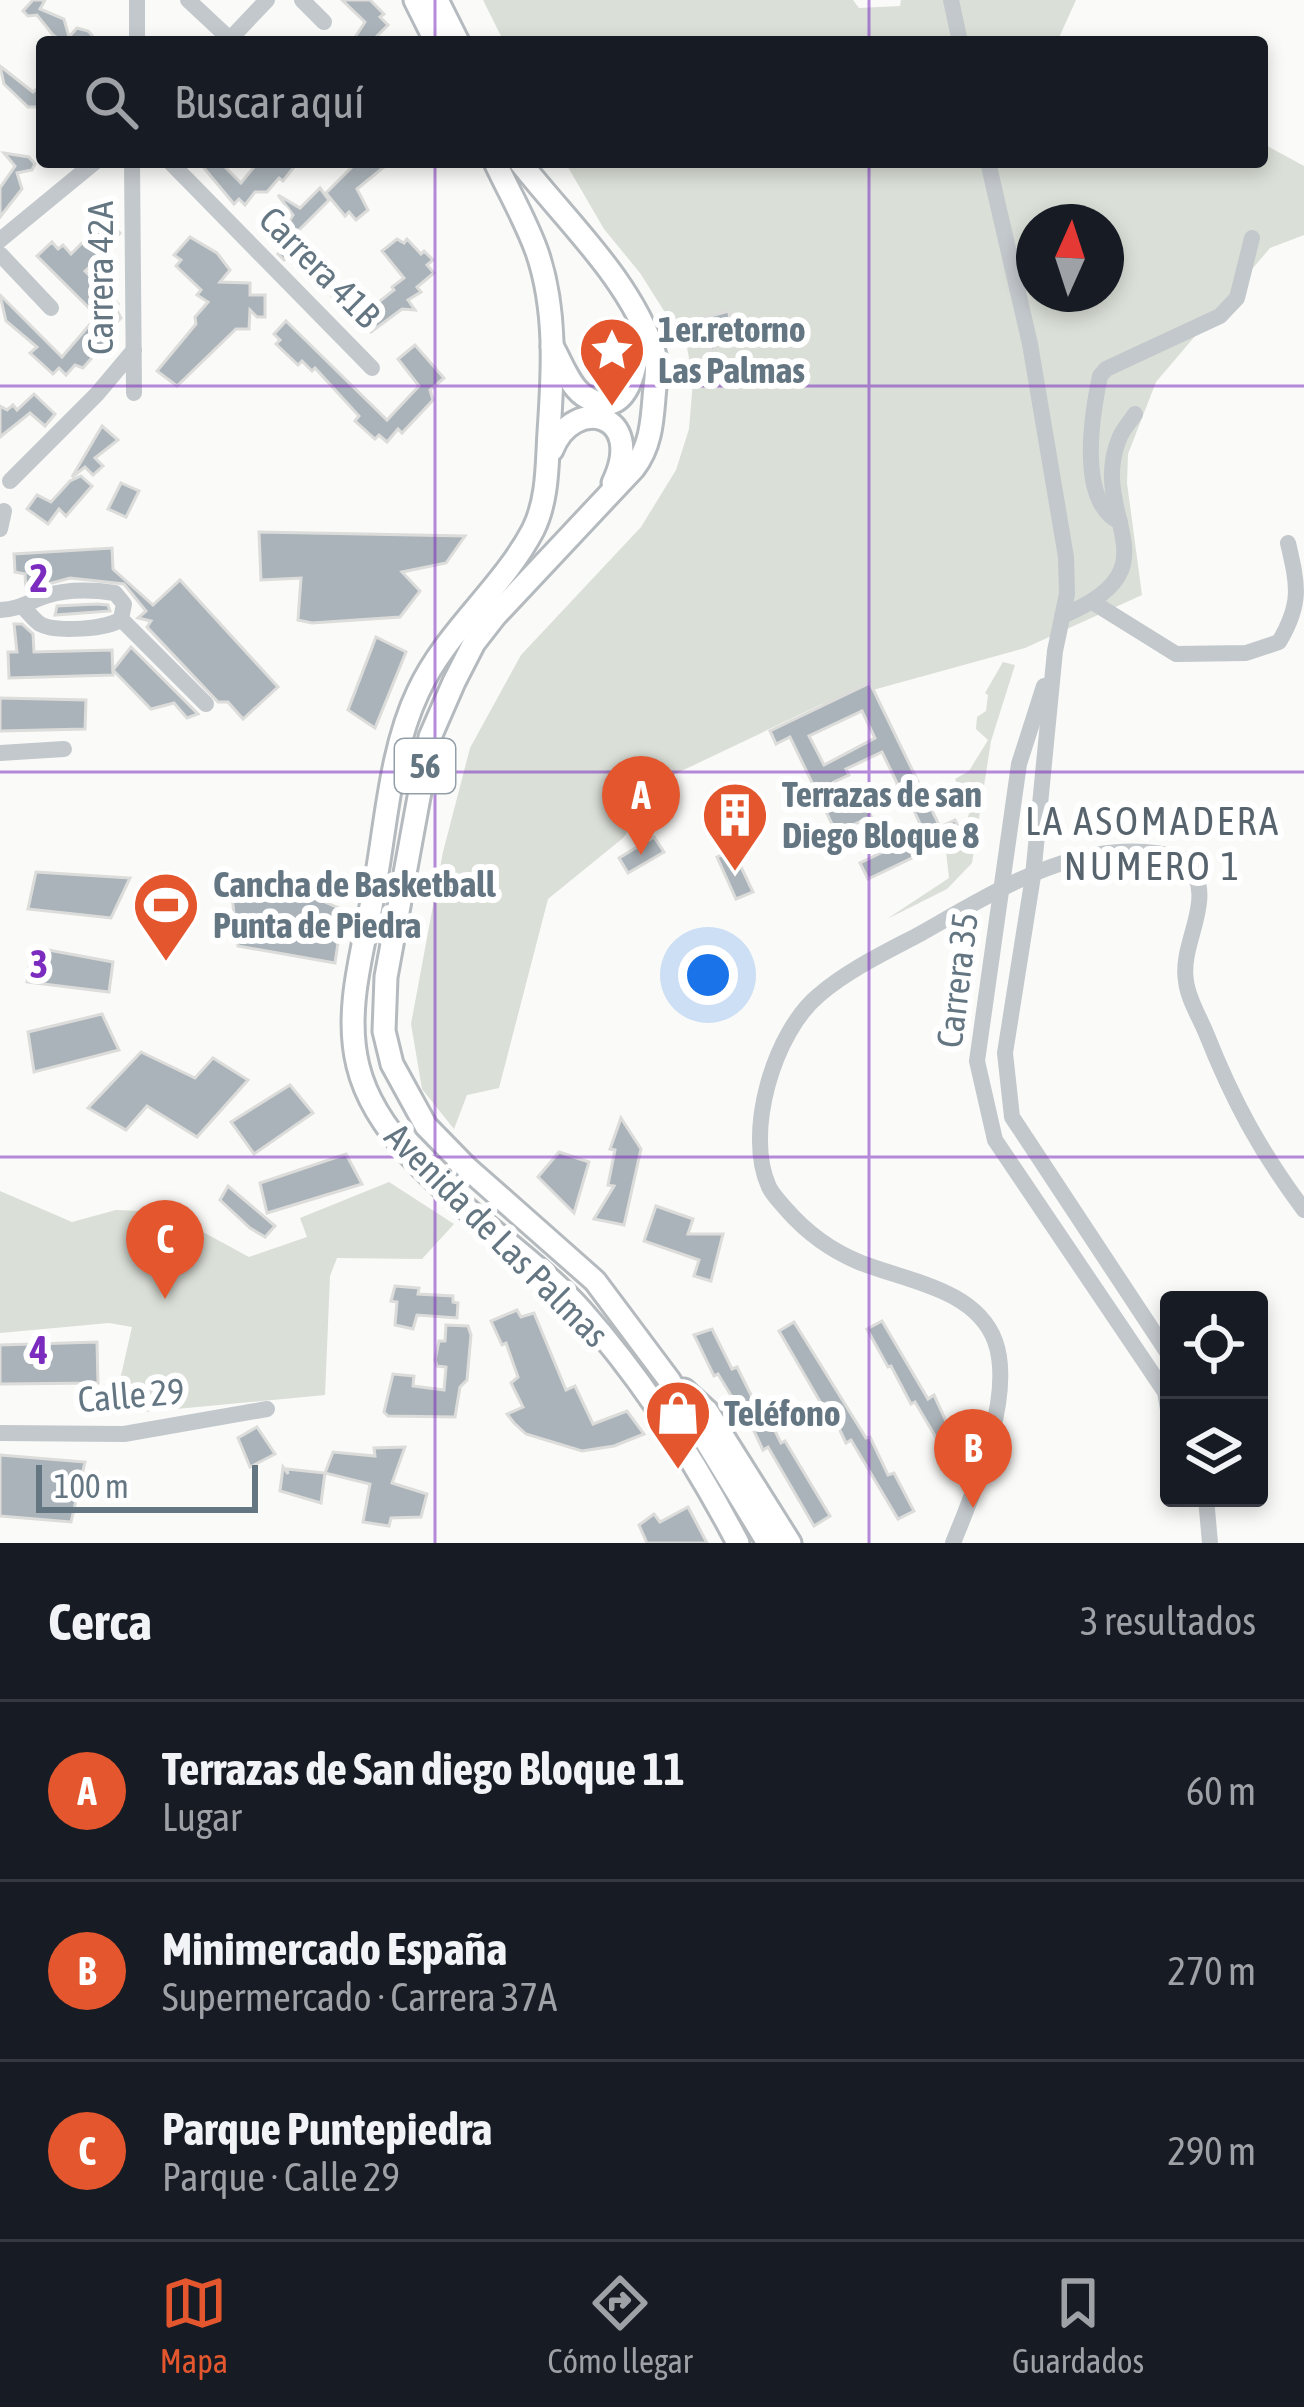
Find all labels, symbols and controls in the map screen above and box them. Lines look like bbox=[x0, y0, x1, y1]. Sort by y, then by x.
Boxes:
search box bbox=[36, 36, 1268, 168]
icon: search bbox=[78, 69, 144, 135]
text: Buscar aquí bbox=[174, 76, 364, 128]
street label: Carrera 41B bbox=[251, 198, 389, 336]
street label: Carrera 42A bbox=[79, 201, 121, 355]
north arrow bbox=[1016, 204, 1124, 312]
place label: 1er.retorno Las Palmas bbox=[658, 308, 806, 391]
place icon: 1er.retorno Las Palmas bbox=[577, 315, 647, 409]
text: 2 bbox=[30, 556, 48, 600]
road number: 56 bbox=[395, 739, 455, 793]
pin: A bbox=[602, 756, 680, 855]
place label: Terrazas de san Diego Bloque 8 bbox=[782, 773, 982, 856]
building icon: Terrazas de san Diego Bloque 8 bbox=[700, 780, 770, 874]
district label: LA ASOMADERA NUMERO 1 bbox=[1025, 799, 1281, 888]
place label: Cancha de Basketball Punta de Piedra bbox=[213, 863, 496, 946]
sports icon: Cancha de Basketball Punta de Piedra bbox=[131, 870, 201, 964]
street label: Carrera 35 bbox=[928, 910, 986, 1050]
text: 3 bbox=[30, 942, 48, 986]
your location bbox=[678, 945, 738, 1005]
street label: Avenida de Las Palmas bbox=[377, 1115, 617, 1355]
pin: C bbox=[126, 1200, 204, 1299]
map controls bbox=[1160, 1291, 1268, 1507]
button: locate bbox=[1160, 1291, 1268, 1399]
text: 4 bbox=[29, 1328, 48, 1372]
street label: Calle 29 bbox=[76, 1369, 186, 1421]
shop icon: Teléfono bbox=[643, 1378, 713, 1472]
place label: Teléfono bbox=[724, 1392, 841, 1434]
button: layers bbox=[1160, 1399, 1268, 1507]
pin: B bbox=[934, 1409, 1012, 1508]
scale bar bbox=[36, 1459, 258, 1512]
text: 100 m bbox=[54, 1467, 129, 1505]
text: Cerca bbox=[48, 1592, 152, 1651]
text: 3 resultados bbox=[1080, 1599, 1256, 1643]
text: Terrazas de San diego Bloque 11 bbox=[162, 1743, 685, 1795]
text: A bbox=[77, 1769, 97, 1813]
text: 60 m bbox=[1186, 1769, 1256, 1813]
text: Lugar bbox=[162, 1795, 242, 1839]
text: Minimercado España bbox=[162, 1923, 507, 1975]
text: B bbox=[78, 1949, 96, 1993]
text: 270 m bbox=[1168, 1949, 1256, 1993]
text: Supermercado · Carrera 37A bbox=[162, 1975, 557, 2019]
text: Parque Puntepiedra bbox=[162, 2103, 492, 2155]
text: C bbox=[78, 2129, 96, 2173]
text: 290 m bbox=[1168, 2129, 1256, 2173]
text: Parque · Calle 29 bbox=[162, 2155, 400, 2199]
tab: Mapa bbox=[160, 2270, 228, 2380]
tab: Cómo llegar bbox=[548, 2270, 693, 2380]
tab: Guardados bbox=[1012, 2270, 1144, 2380]

